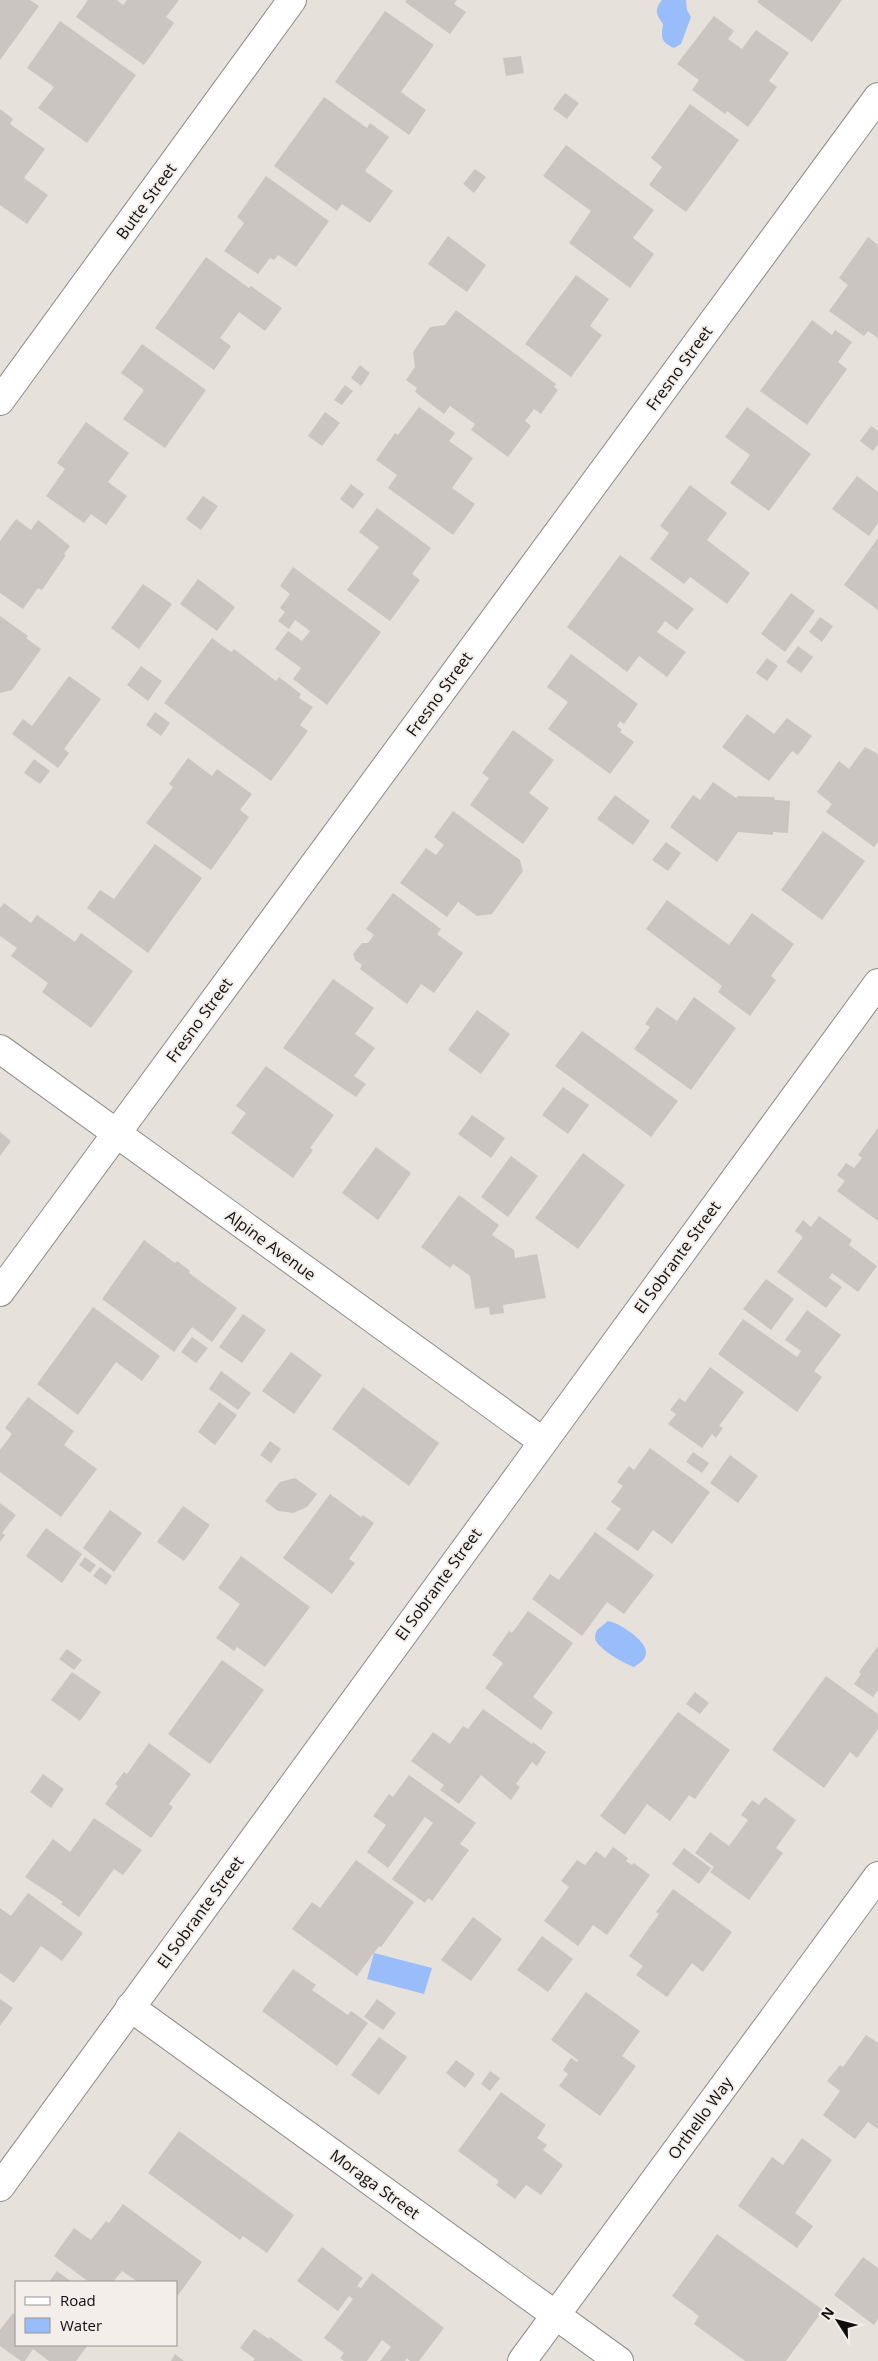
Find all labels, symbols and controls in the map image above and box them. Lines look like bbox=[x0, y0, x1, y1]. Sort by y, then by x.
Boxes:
street label: Butte Street bbox=[111, 158, 181, 244]
street label: Fresno Street bbox=[641, 321, 717, 415]
street label: Fresno Street bbox=[401, 647, 477, 741]
street label: Fresno Street bbox=[161, 973, 237, 1067]
street label: El Sobrante Street bbox=[629, 1196, 725, 1318]
street label: Alpine Avenue bbox=[221, 1205, 321, 1285]
street label: El Sobrante Street bbox=[390, 1523, 486, 1645]
street label: El Sobrante Street bbox=[152, 1851, 248, 1973]
street label: Orthello Way bbox=[663, 2071, 738, 2164]
street label: Moraga Street bbox=[326, 2144, 425, 2224]
legend bbox=[15, 2281, 178, 2346]
text: Road bbox=[60, 2290, 96, 2310]
north arrow bbox=[813, 2296, 863, 2346]
text: N bbox=[816, 2303, 838, 2323]
text: Water bbox=[60, 2315, 102, 2335]

